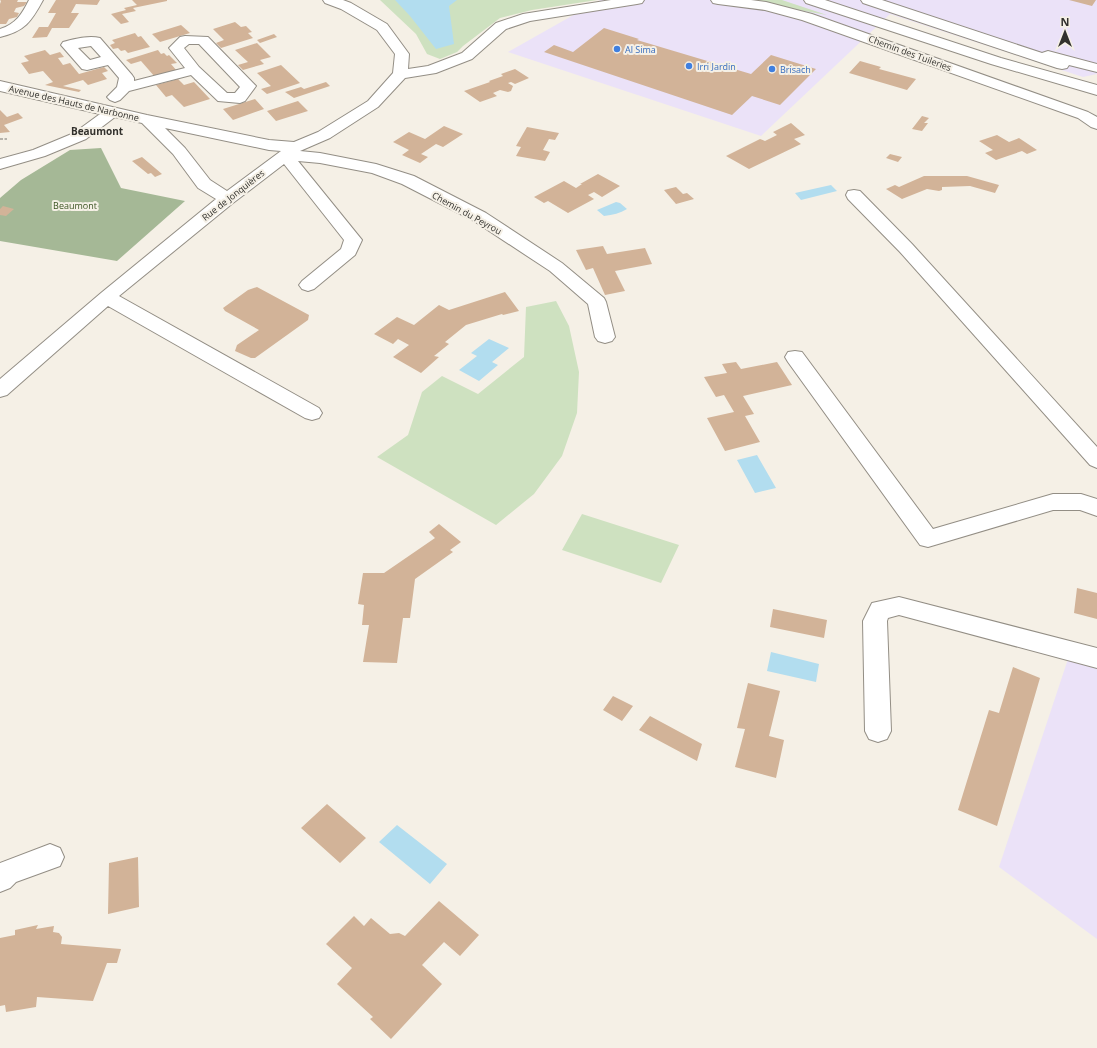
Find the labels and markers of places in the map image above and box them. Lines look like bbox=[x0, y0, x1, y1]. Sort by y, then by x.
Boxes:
place label: Al Sima bbox=[625, 43, 656, 56]
marker: Al Sima bbox=[612, 44, 622, 54]
place label: Irri Jardin bbox=[697, 60, 736, 73]
marker: Irri Jardin bbox=[684, 61, 694, 71]
place label: Brisach bbox=[780, 63, 811, 76]
marker: Brisach bbox=[767, 64, 777, 74]

